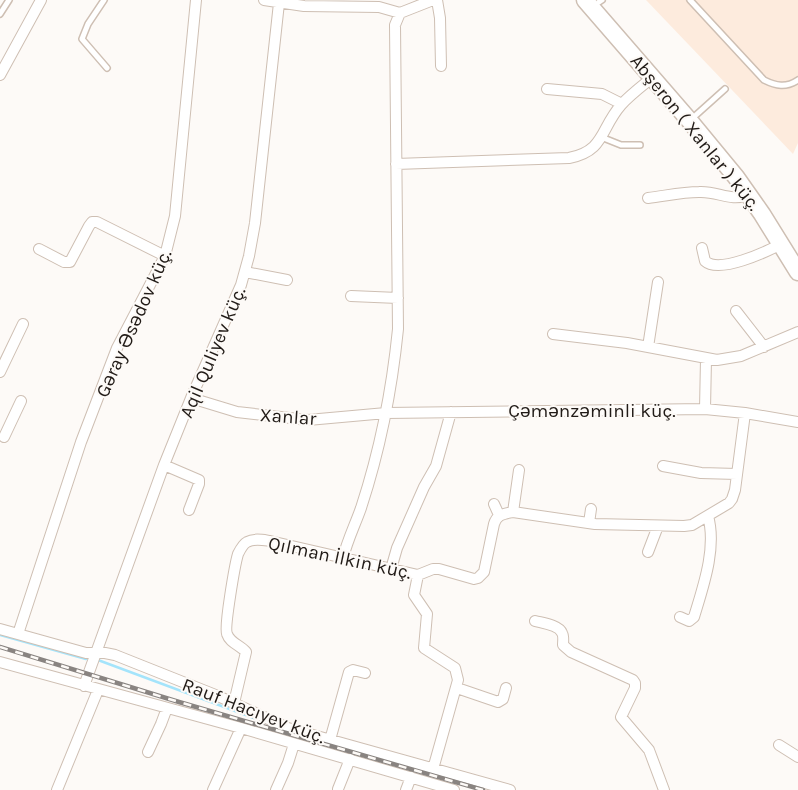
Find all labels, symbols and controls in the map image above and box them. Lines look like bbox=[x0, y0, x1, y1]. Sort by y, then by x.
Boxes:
street label: Abşeron ( Xanlar ) küç. bbox=[626, 50, 765, 215]
street label: Gəray Əsədov küç. bbox=[91, 246, 176, 401]
street label: Aqil Quliyev küç. bbox=[175, 283, 250, 421]
street label: Çəmənzəminli küç. bbox=[508, 400, 676, 422]
street label: Xanlar bbox=[259, 404, 317, 430]
street label: Qılman İlkin küç. bbox=[266, 532, 413, 584]
street label: Rauf Hacıyev küç. bbox=[179, 674, 328, 748]

